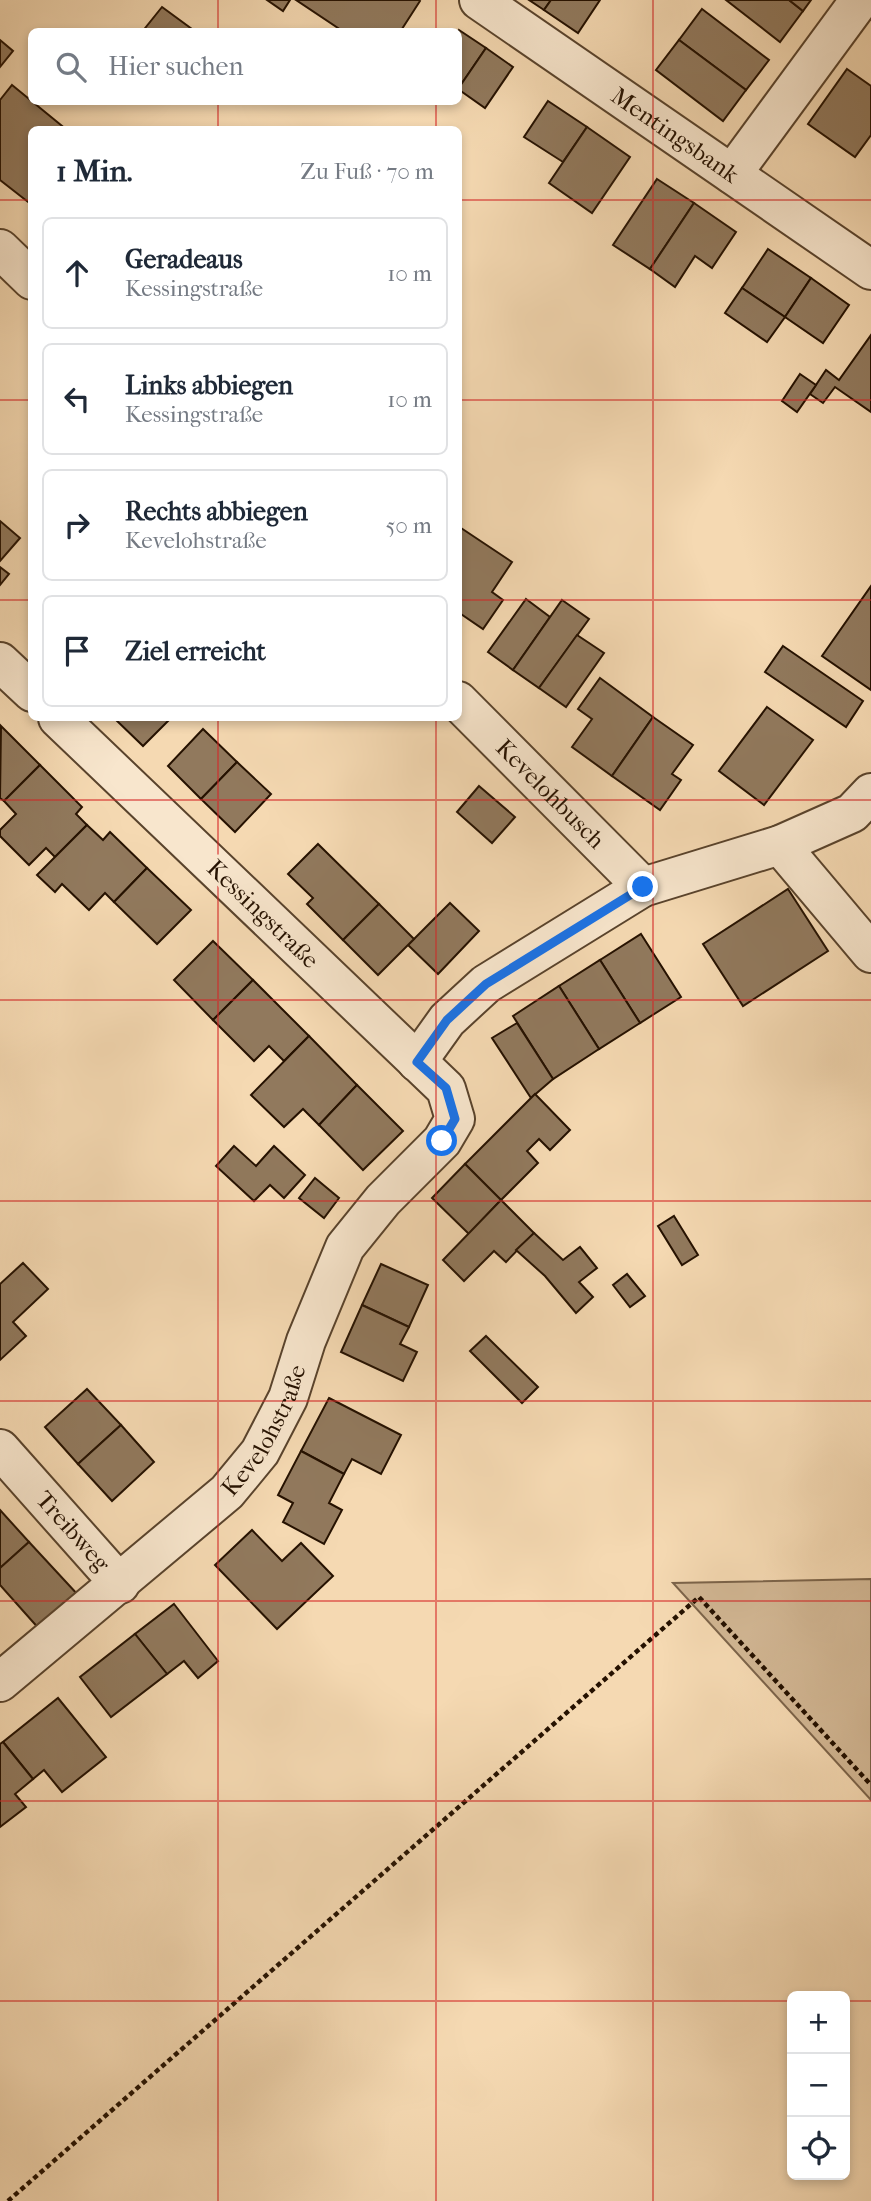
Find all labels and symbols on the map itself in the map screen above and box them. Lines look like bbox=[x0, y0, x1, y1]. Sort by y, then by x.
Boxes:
street label: Mentingsbank bbox=[606, 81, 745, 189]
street label: Kevelohbusch bbox=[490, 733, 611, 855]
street label: Kessingstraße bbox=[201, 854, 325, 974]
route end bbox=[627, 871, 658, 902]
route start bbox=[426, 1125, 457, 1156]
street label: Kevelohstraße bbox=[216, 1361, 312, 1502]
street label: Treibweg bbox=[30, 1485, 117, 1578]

